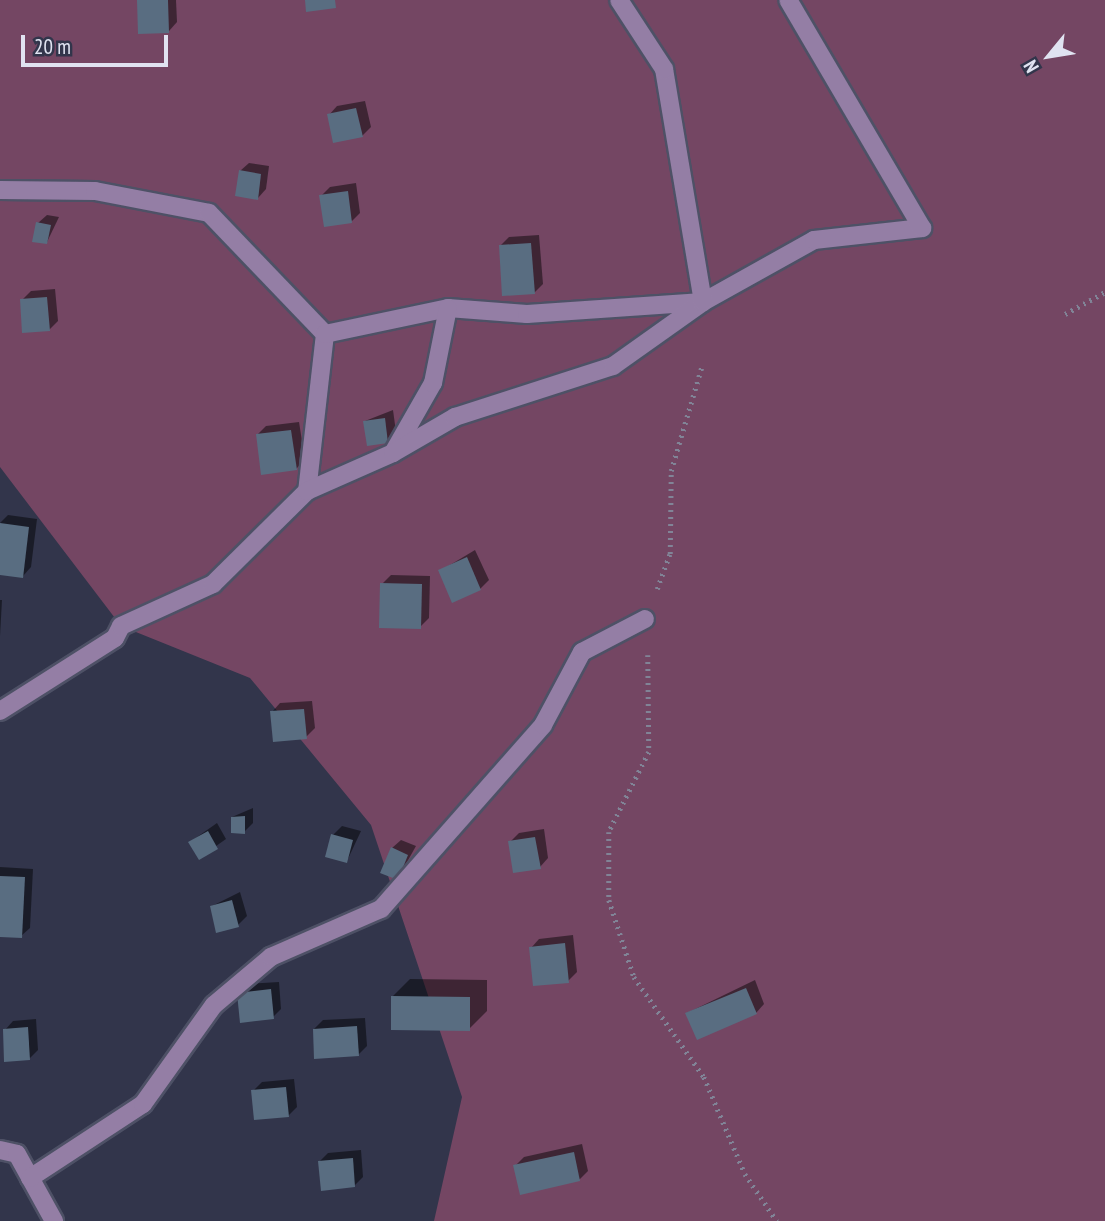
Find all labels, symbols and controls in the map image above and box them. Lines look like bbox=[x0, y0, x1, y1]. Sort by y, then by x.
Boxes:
scale bar bbox=[24, 21, 172, 65]
north arrow bbox=[1014, 21, 1084, 91]
text: 20 m bbox=[34, 33, 71, 60]
text: N bbox=[1018, 56, 1044, 77]

